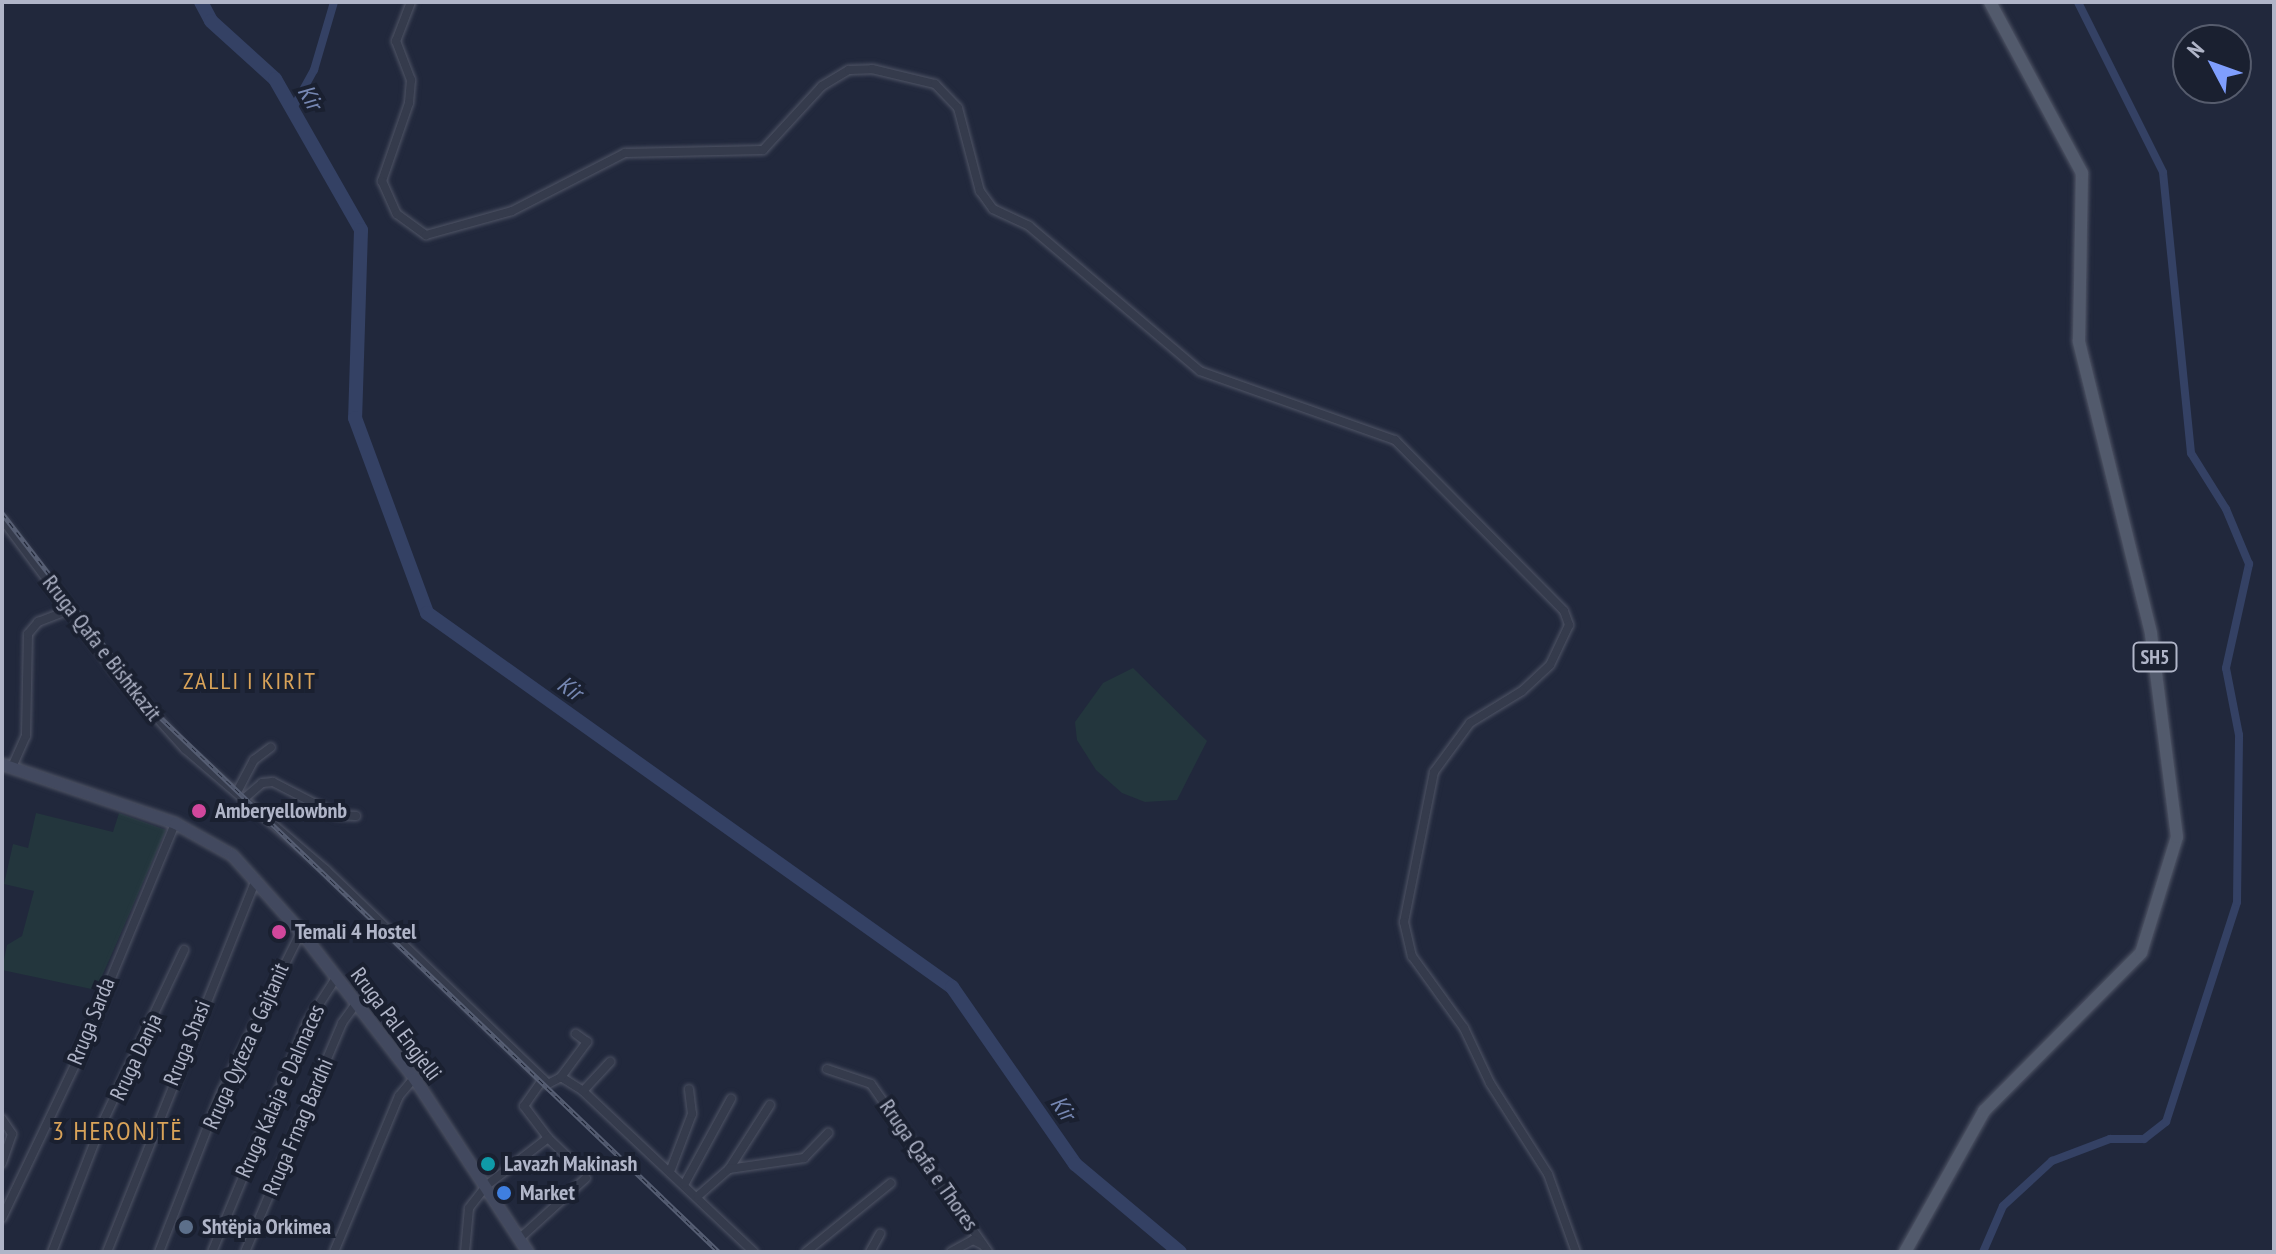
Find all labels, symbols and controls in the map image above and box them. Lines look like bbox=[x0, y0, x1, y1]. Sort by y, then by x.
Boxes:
north arrow bbox=[2172, 24, 2252, 104]
text: N bbox=[2181, 36, 2210, 63]
water label: Kir bbox=[292, 80, 328, 114]
street label: Rruga Qafa e Bishtkazit bbox=[37, 570, 167, 726]
road number: SH5 bbox=[2131, 641, 2179, 673]
district label: ZALLI I KIRIT bbox=[183, 667, 317, 695]
water label: Kir bbox=[552, 669, 588, 707]
place label: Amberyellowbnb bbox=[215, 798, 347, 824]
marker: Amberyellowbnb bbox=[190, 802, 208, 820]
place label: Temali 4 Hostel bbox=[295, 919, 416, 945]
marker: Temali 4 Hostel bbox=[270, 923, 288, 941]
street label: Rruga Qyteza e Gajtanit bbox=[198, 959, 294, 1133]
street label: Rruga Pal Engjelli bbox=[345, 962, 447, 1086]
street label: Rruga Sarda bbox=[62, 974, 120, 1068]
street label: Rruga Shasi bbox=[158, 997, 216, 1089]
street label: Rruga Kalaja e Dalmaces bbox=[230, 1000, 330, 1182]
street label: Rruga Danja bbox=[104, 1009, 168, 1105]
street label: Rruga Frnag Bardhi bbox=[257, 1055, 339, 1199]
water label: Kir bbox=[1044, 1090, 1082, 1126]
street label: Rruga Qafa e Thores bbox=[874, 1094, 984, 1236]
district label: 3 HERONJTË bbox=[52, 1115, 184, 1147]
place label: Lavazh Makinash bbox=[504, 1151, 637, 1177]
marker: Lavazh Makinash bbox=[479, 1155, 497, 1173]
place label: Market bbox=[520, 1180, 575, 1206]
marker: Market bbox=[495, 1184, 513, 1202]
place label: Shtëpia Orkimea bbox=[202, 1214, 331, 1240]
marker: Shtëpia Orkimea bbox=[177, 1218, 195, 1236]

